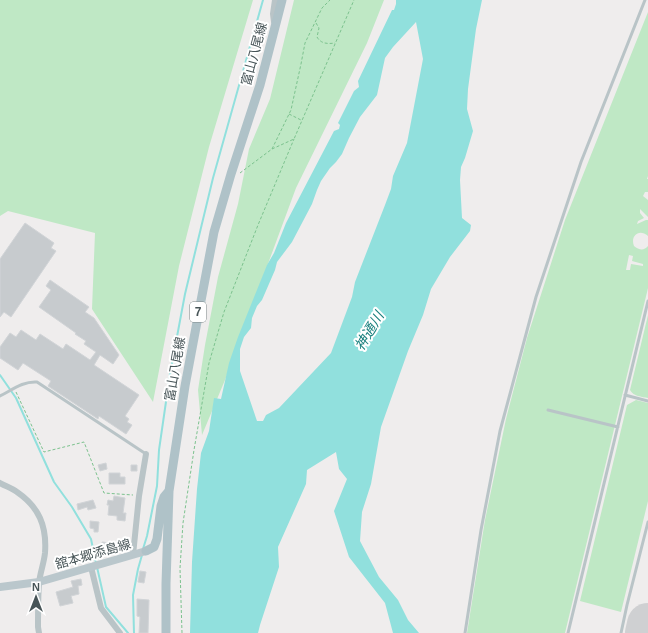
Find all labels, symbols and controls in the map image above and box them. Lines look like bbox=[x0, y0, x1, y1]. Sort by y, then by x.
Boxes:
street label: 富山八尾線 bbox=[238, 21, 270, 87]
road number: 7 bbox=[190, 302, 206, 322]
water label: 神通川 bbox=[351, 307, 388, 353]
street label: 富山八尾線 bbox=[162, 336, 188, 402]
street label: 舘本郷添島線 bbox=[53, 536, 133, 572]
north arrow bbox=[16, 577, 56, 617]
text: N bbox=[32, 581, 40, 593]

